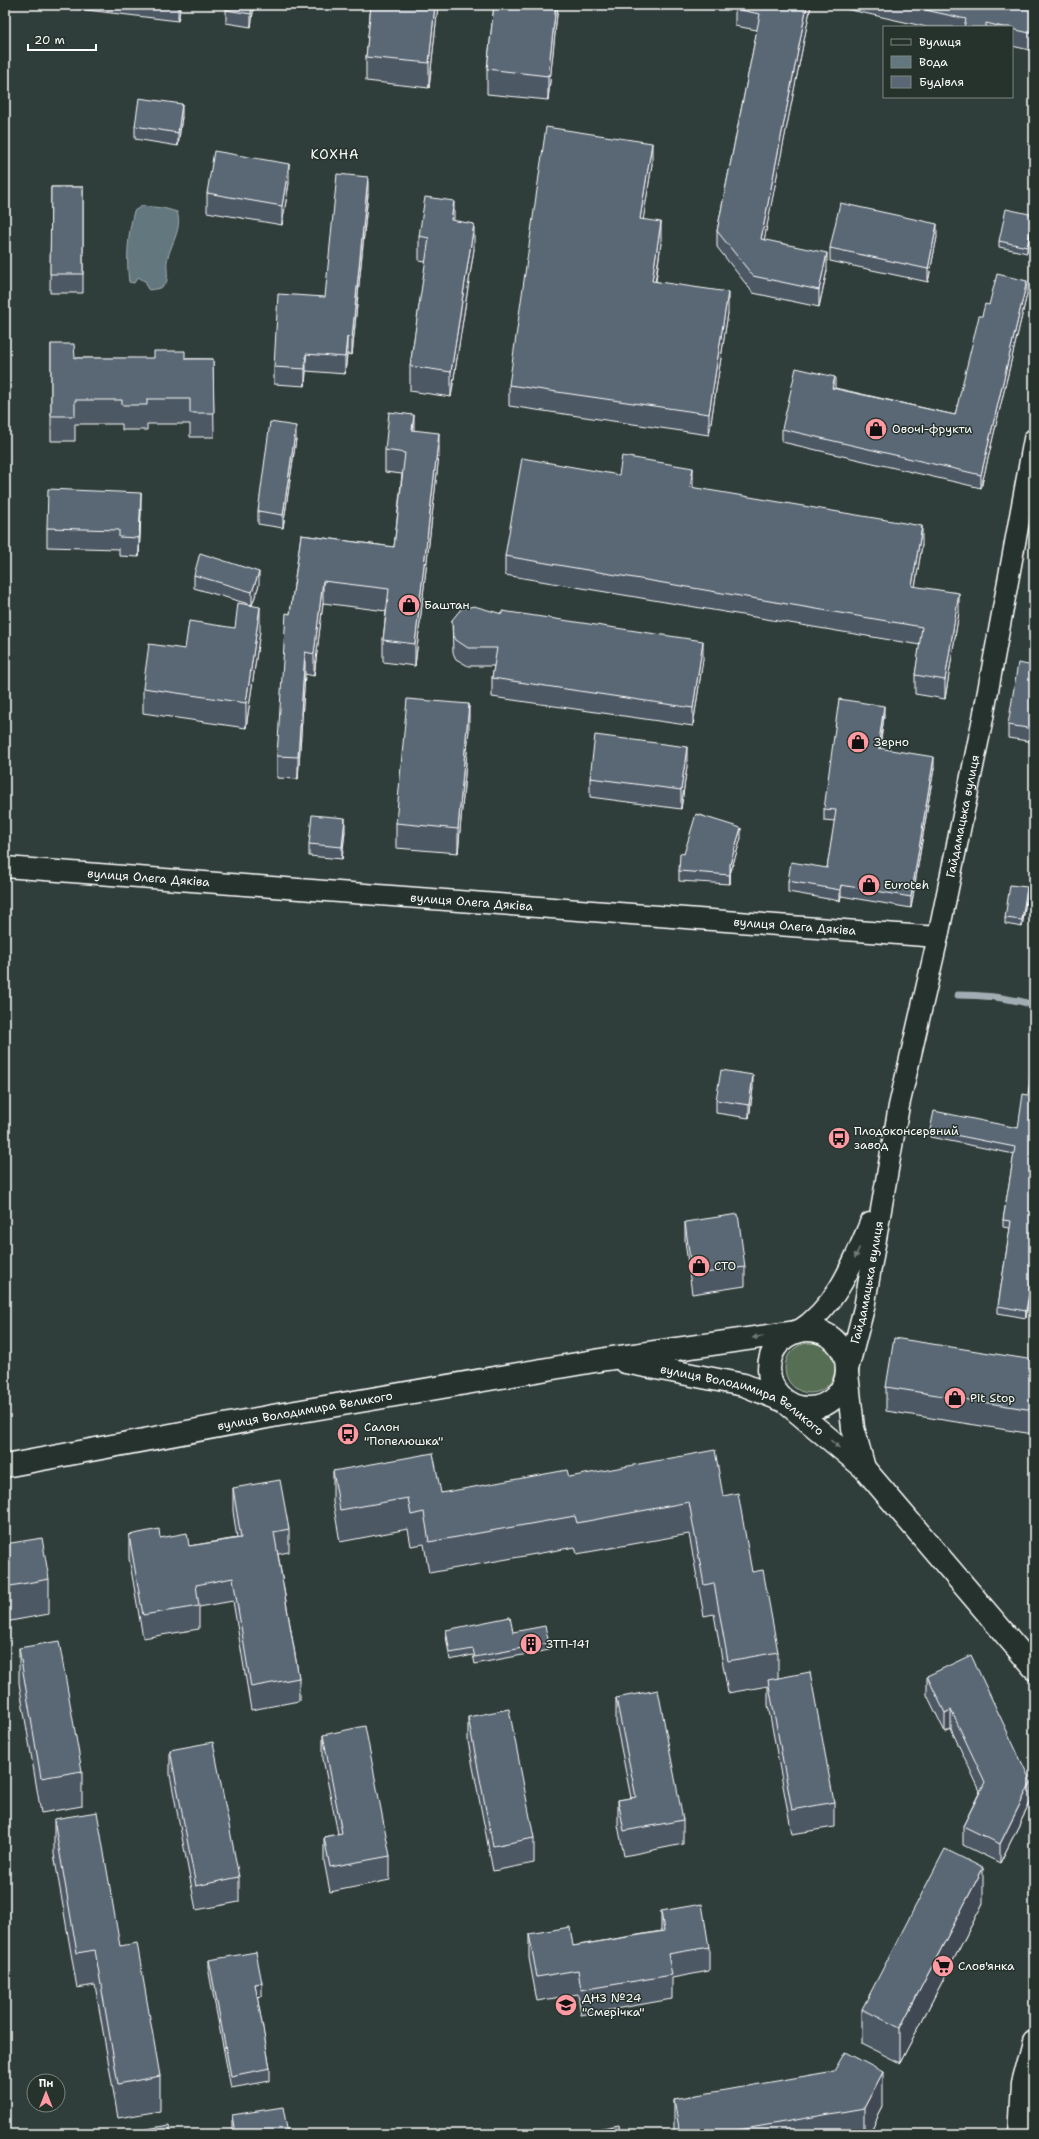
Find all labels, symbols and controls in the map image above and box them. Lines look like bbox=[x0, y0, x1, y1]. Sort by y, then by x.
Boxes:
scale bar bbox=[28, 26, 96, 52]
legend bbox=[883, 26, 1013, 98]
text: 20 m bbox=[34, 32, 65, 48]
text: Вулиця bbox=[919, 34, 961, 50]
text: Вода bbox=[919, 54, 948, 70]
text: Будівля bbox=[919, 74, 964, 90]
district label: КОХНА bbox=[310, 146, 360, 163]
shop icon: Овочі-фрукти bbox=[863, 416, 889, 442]
place label: Овочі-фрукти bbox=[892, 421, 972, 437]
shop icon: Баштан bbox=[396, 592, 422, 618]
place label: Баштан bbox=[424, 597, 470, 613]
shop icon: Зерно bbox=[845, 729, 871, 755]
place label: Зерно bbox=[874, 734, 909, 750]
street label: Гайдамацька вулиця bbox=[942, 753, 983, 879]
street label: вулиця Олега Дяківа bbox=[87, 865, 211, 890]
shop icon: Euroteh bbox=[856, 872, 882, 898]
place label: Euroteh bbox=[884, 877, 929, 893]
street label: вулиця Олега Дяківа bbox=[410, 889, 534, 915]
street label: вулиця Олега Дяківа bbox=[733, 914, 857, 939]
place label: Плодоконсервний завод bbox=[854, 1123, 959, 1153]
bus stop icon: Плодоконсервний завод bbox=[826, 1125, 852, 1151]
street label: Гайдамацька вулиця bbox=[847, 1220, 887, 1345]
one-way arrow bbox=[854, 1247, 860, 1259]
shop icon: СТО bbox=[686, 1253, 712, 1279]
place label: СТО bbox=[714, 1258, 736, 1274]
one-way arrow bbox=[752, 1334, 764, 1340]
street label: вулиця Володимира Великого bbox=[659, 1361, 827, 1439]
shop icon: Pit Stop bbox=[942, 1385, 968, 1411]
street label: вулиця Володимира Великого bbox=[216, 1388, 394, 1434]
place label: Pit Stop bbox=[970, 1390, 1015, 1406]
place label: Салон "Попелюшка" bbox=[364, 1419, 443, 1449]
bus stop icon: Салон "Попелюшка" bbox=[335, 1421, 361, 1447]
one-way arrow bbox=[830, 1439, 840, 1448]
building icon: ЗТП-141 bbox=[518, 1631, 544, 1657]
place label: ЗТП-141 bbox=[546, 1636, 589, 1652]
supermarket icon: Слов'янка bbox=[930, 1953, 956, 1979]
place label: Слов'янка bbox=[958, 1958, 1015, 1974]
place label: ДНЗ №24 "Смерічка" bbox=[582, 1990, 645, 2020]
school or university icon: ДНЗ №24 "Смерічка" bbox=[553, 1992, 579, 2018]
north arrow bbox=[26, 2073, 66, 2113]
text: Пн bbox=[39, 2076, 53, 2091]

